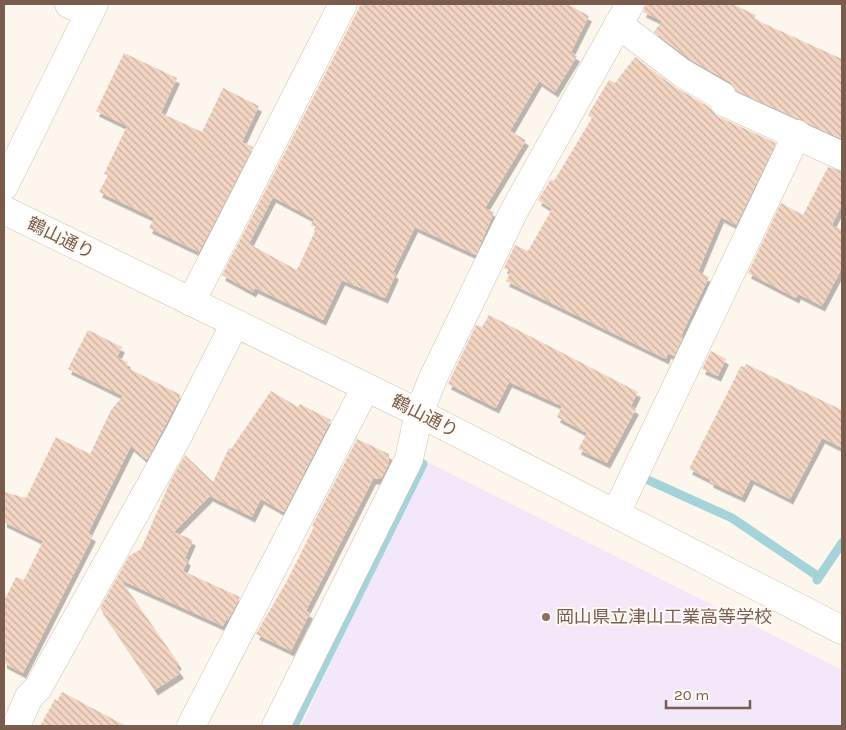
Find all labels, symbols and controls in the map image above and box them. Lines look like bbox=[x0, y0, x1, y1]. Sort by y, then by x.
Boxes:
street label: 鶴山通り bbox=[24, 212, 98, 264]
street label: 鶴山通り bbox=[388, 390, 462, 442]
place label: 岡山県立津山工業高等学校 bbox=[556, 606, 772, 628]
marker: 岡山県立津山工業高等学校 bbox=[540, 611, 552, 623]
scale bar bbox=[666, 678, 750, 710]
text: 20 m bbox=[674, 686, 709, 704]

